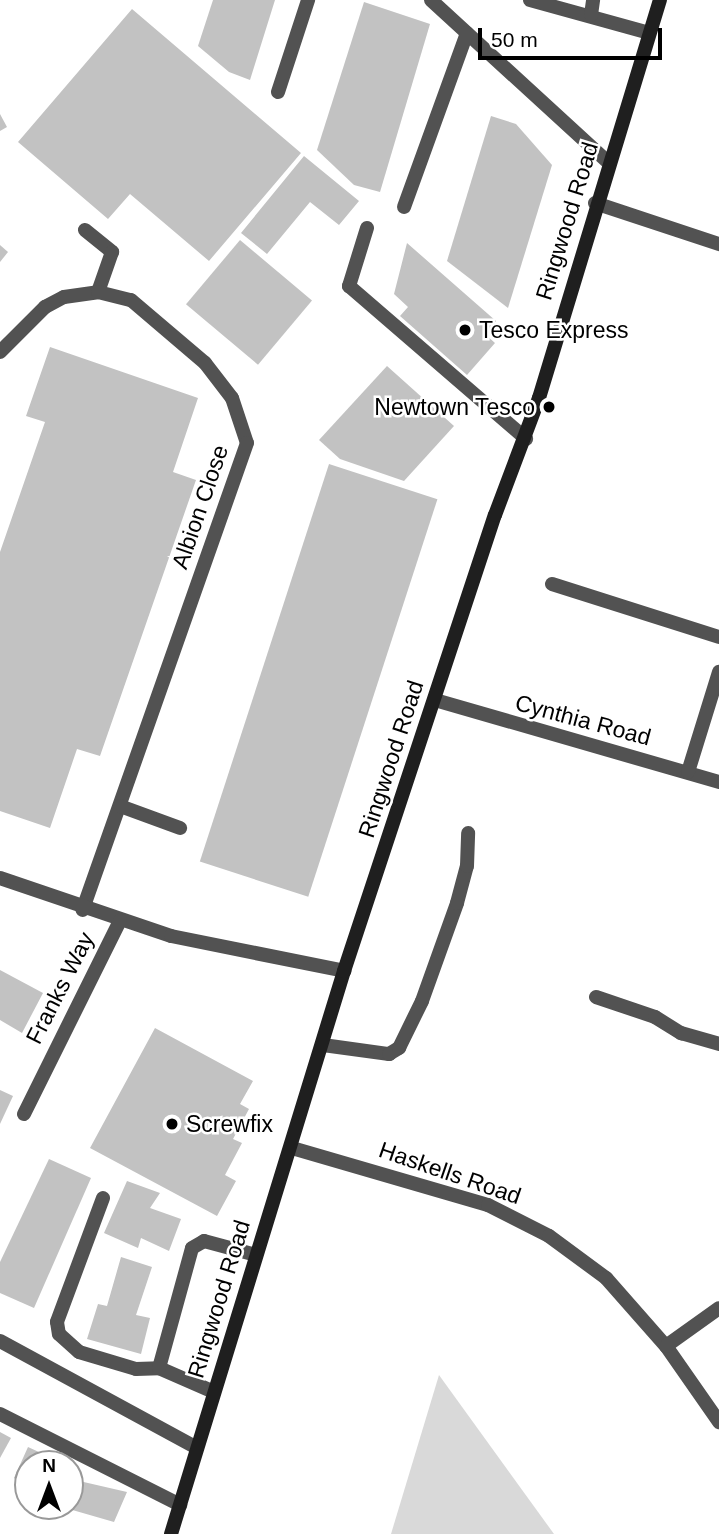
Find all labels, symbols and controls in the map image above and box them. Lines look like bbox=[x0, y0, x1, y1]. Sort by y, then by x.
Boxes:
scale bar bbox=[481, 14, 665, 58]
text: 50 m bbox=[491, 28, 538, 51]
street label: Ringwood Road bbox=[530, 139, 604, 303]
place label: Tesco Express bbox=[479, 316, 629, 344]
marker: Tesco Express bbox=[457, 322, 473, 338]
place label: Newtown Tesco bbox=[374, 393, 535, 421]
marker: Newtown Tesco bbox=[541, 399, 557, 415]
street label: Albion Close bbox=[166, 441, 234, 573]
street label: Ringwood Road bbox=[353, 677, 429, 841]
street label: Cynthia Road bbox=[512, 689, 654, 751]
street label: Franks Way bbox=[20, 927, 100, 1049]
place label: Screwfix bbox=[186, 1110, 273, 1138]
marker: Screwfix bbox=[164, 1116, 180, 1132]
street label: Haskells Road bbox=[375, 1136, 525, 1210]
street label: Ringwood Road bbox=[182, 1217, 256, 1381]
north arrow bbox=[14, 1450, 84, 1520]
text: N bbox=[42, 1455, 56, 1476]

